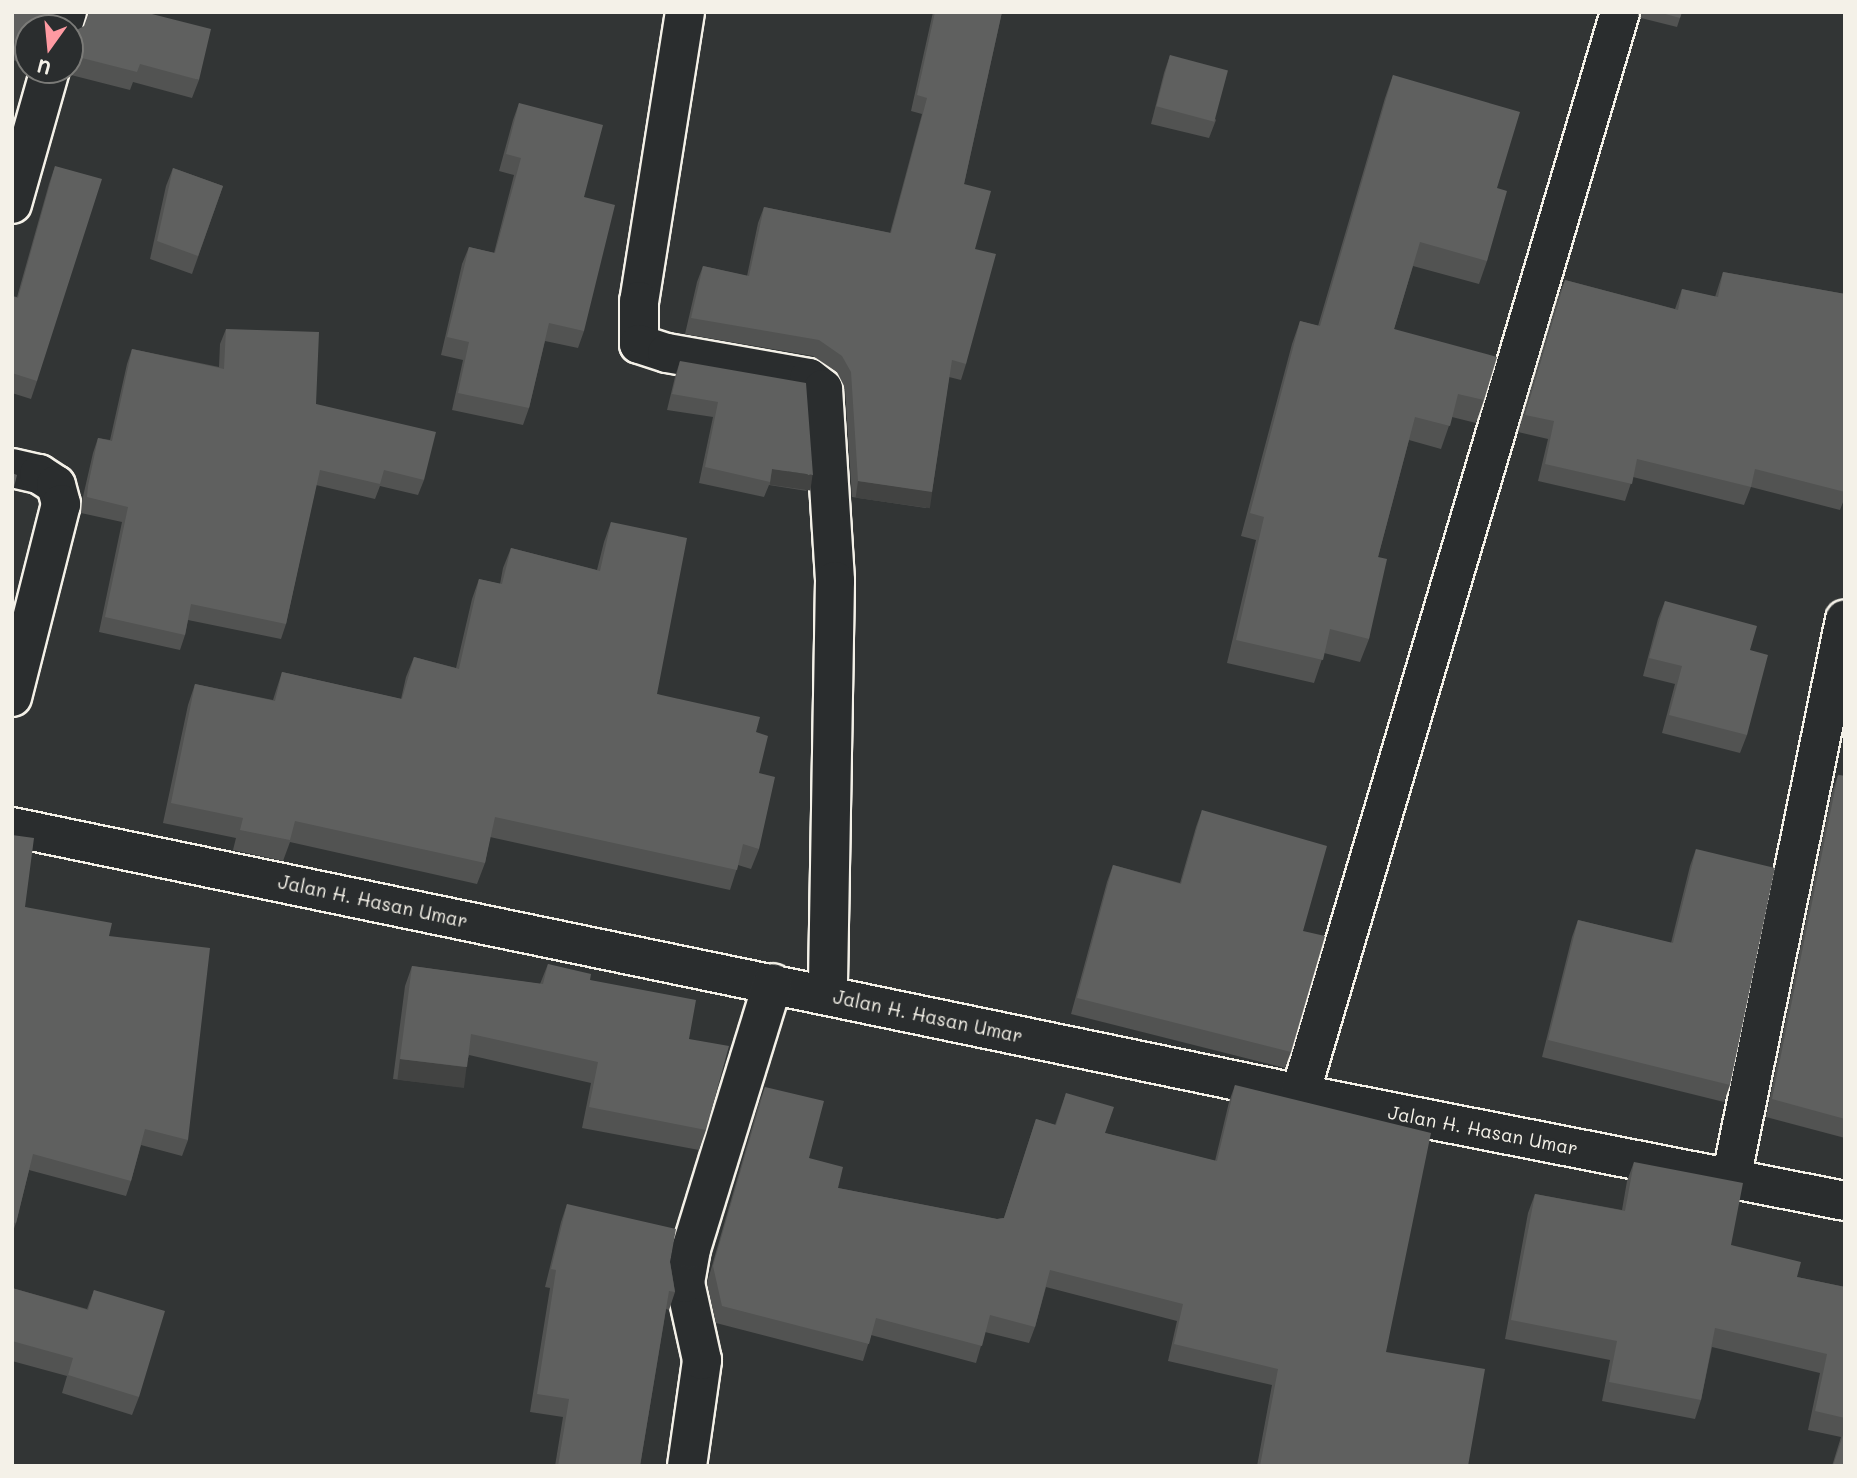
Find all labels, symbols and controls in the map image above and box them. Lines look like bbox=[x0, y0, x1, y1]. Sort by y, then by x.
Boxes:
north arrow bbox=[14, 14, 84, 84]
text: U bbox=[34, 54, 54, 82]
street label: Jalan H. Hasan Umar bbox=[276, 870, 470, 932]
street label: Jalan H. Hasan Umar bbox=[831, 985, 1025, 1047]
street label: Jalan H. Hasan Umar bbox=[1386, 1100, 1580, 1160]

